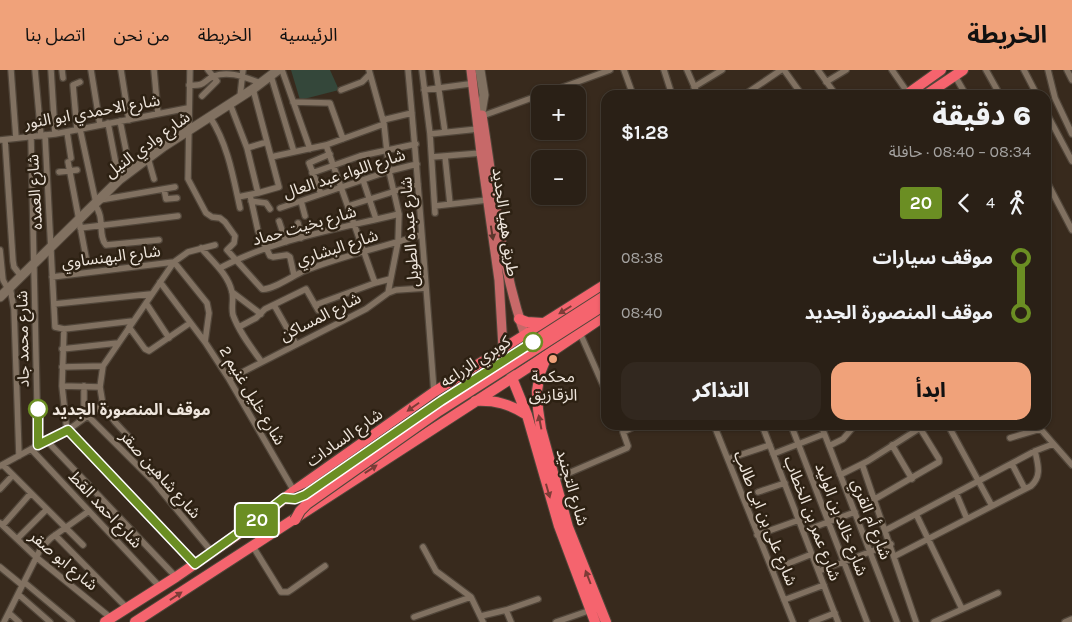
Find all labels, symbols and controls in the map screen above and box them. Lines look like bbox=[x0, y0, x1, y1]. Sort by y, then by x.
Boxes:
text: الخريطة bbox=[967, 21, 1047, 49]
text: اتصل بنا bbox=[25, 24, 85, 46]
text: من نحن bbox=[113, 24, 170, 46]
text: الخريطة bbox=[198, 24, 252, 46]
text: الرئيسية bbox=[280, 24, 338, 46]
map controls bbox=[531, 85, 586, 205]
button: + bbox=[531, 85, 586, 140]
street label: شارع الاحمدي ابو النور bbox=[22, 90, 162, 136]
text: 6 دقيقة bbox=[932, 99, 1031, 132]
street label: شارع وادي النيل bbox=[101, 107, 195, 184]
text: $1.28 bbox=[621, 122, 669, 144]
text: 08:34 – 08:40 · حافلة bbox=[889, 142, 1031, 161]
street label: شارع اللواء عبد العال bbox=[281, 145, 409, 205]
button: − bbox=[531, 150, 586, 205]
street label: شارع العمده bbox=[23, 154, 49, 230]
street label: طريق ههيا الجديد bbox=[487, 166, 523, 278]
street label: شارع عبده الطويل bbox=[396, 176, 426, 288]
icon: back bbox=[950, 189, 978, 217]
icon: walk bbox=[1003, 189, 1031, 217]
text: 20 bbox=[910, 192, 932, 214]
text: 4 bbox=[986, 193, 995, 212]
street label: شارع بخيت حماد bbox=[250, 202, 359, 252]
street label: شارع البشاري bbox=[294, 225, 381, 272]
one-way arrow bbox=[489, 225, 497, 241]
street label: شارع البهنساوي bbox=[60, 241, 162, 275]
text: موقف سيارات bbox=[873, 247, 993, 269]
text: 08:38 bbox=[621, 248, 663, 267]
street label: شارع المساكن bbox=[276, 288, 365, 348]
street label: شارع محمد جاد bbox=[12, 290, 36, 388]
text: موقف المنصورة الجديد bbox=[805, 302, 993, 324]
text: 08:40 bbox=[621, 303, 662, 322]
one-way arrow bbox=[558, 305, 571, 314]
street label: كوبري الزراعه bbox=[436, 331, 516, 393]
unlabelled marker bbox=[523, 332, 543, 352]
street label: شارع خليل غنيم 2 bbox=[213, 342, 290, 450]
marker: محكمة الزقازيق bbox=[547, 353, 559, 365]
button: التذاكر bbox=[621, 362, 821, 420]
button: ابدأ bbox=[831, 362, 1031, 420]
place label: محكمة الزقازيق bbox=[529, 367, 577, 405]
marker: موقف المنصورة الجديد bbox=[28, 399, 48, 419]
place label: موقف المنصورة الجديد bbox=[52, 400, 210, 419]
one-way arrow bbox=[407, 402, 420, 412]
street label: شارع السادات bbox=[303, 404, 388, 473]
one-way arrow bbox=[536, 414, 544, 429]
street label: شارع شاهين صقر bbox=[113, 426, 205, 524]
street label: شارع التجنيد bbox=[550, 447, 593, 529]
street label: شارع على بن ابى طالب bbox=[727, 448, 801, 590]
street label: شارع عمر بن الخطاب bbox=[777, 453, 845, 584]
street label: شارع خالد بن الوليد bbox=[808, 460, 872, 579]
one-way arrow bbox=[365, 464, 378, 474]
street label: شارع احمد القط bbox=[63, 467, 146, 554]
street label: شارع أم القري bbox=[845, 476, 896, 563]
one-way arrow bbox=[544, 483, 552, 498]
line badge: 20 bbox=[234, 504, 280, 536]
text: 20 bbox=[246, 509, 268, 531]
street label: شارع ابو صقر bbox=[23, 526, 102, 597]
one-way arrow bbox=[584, 569, 591, 584]
one-way arrow bbox=[169, 591, 183, 600]

